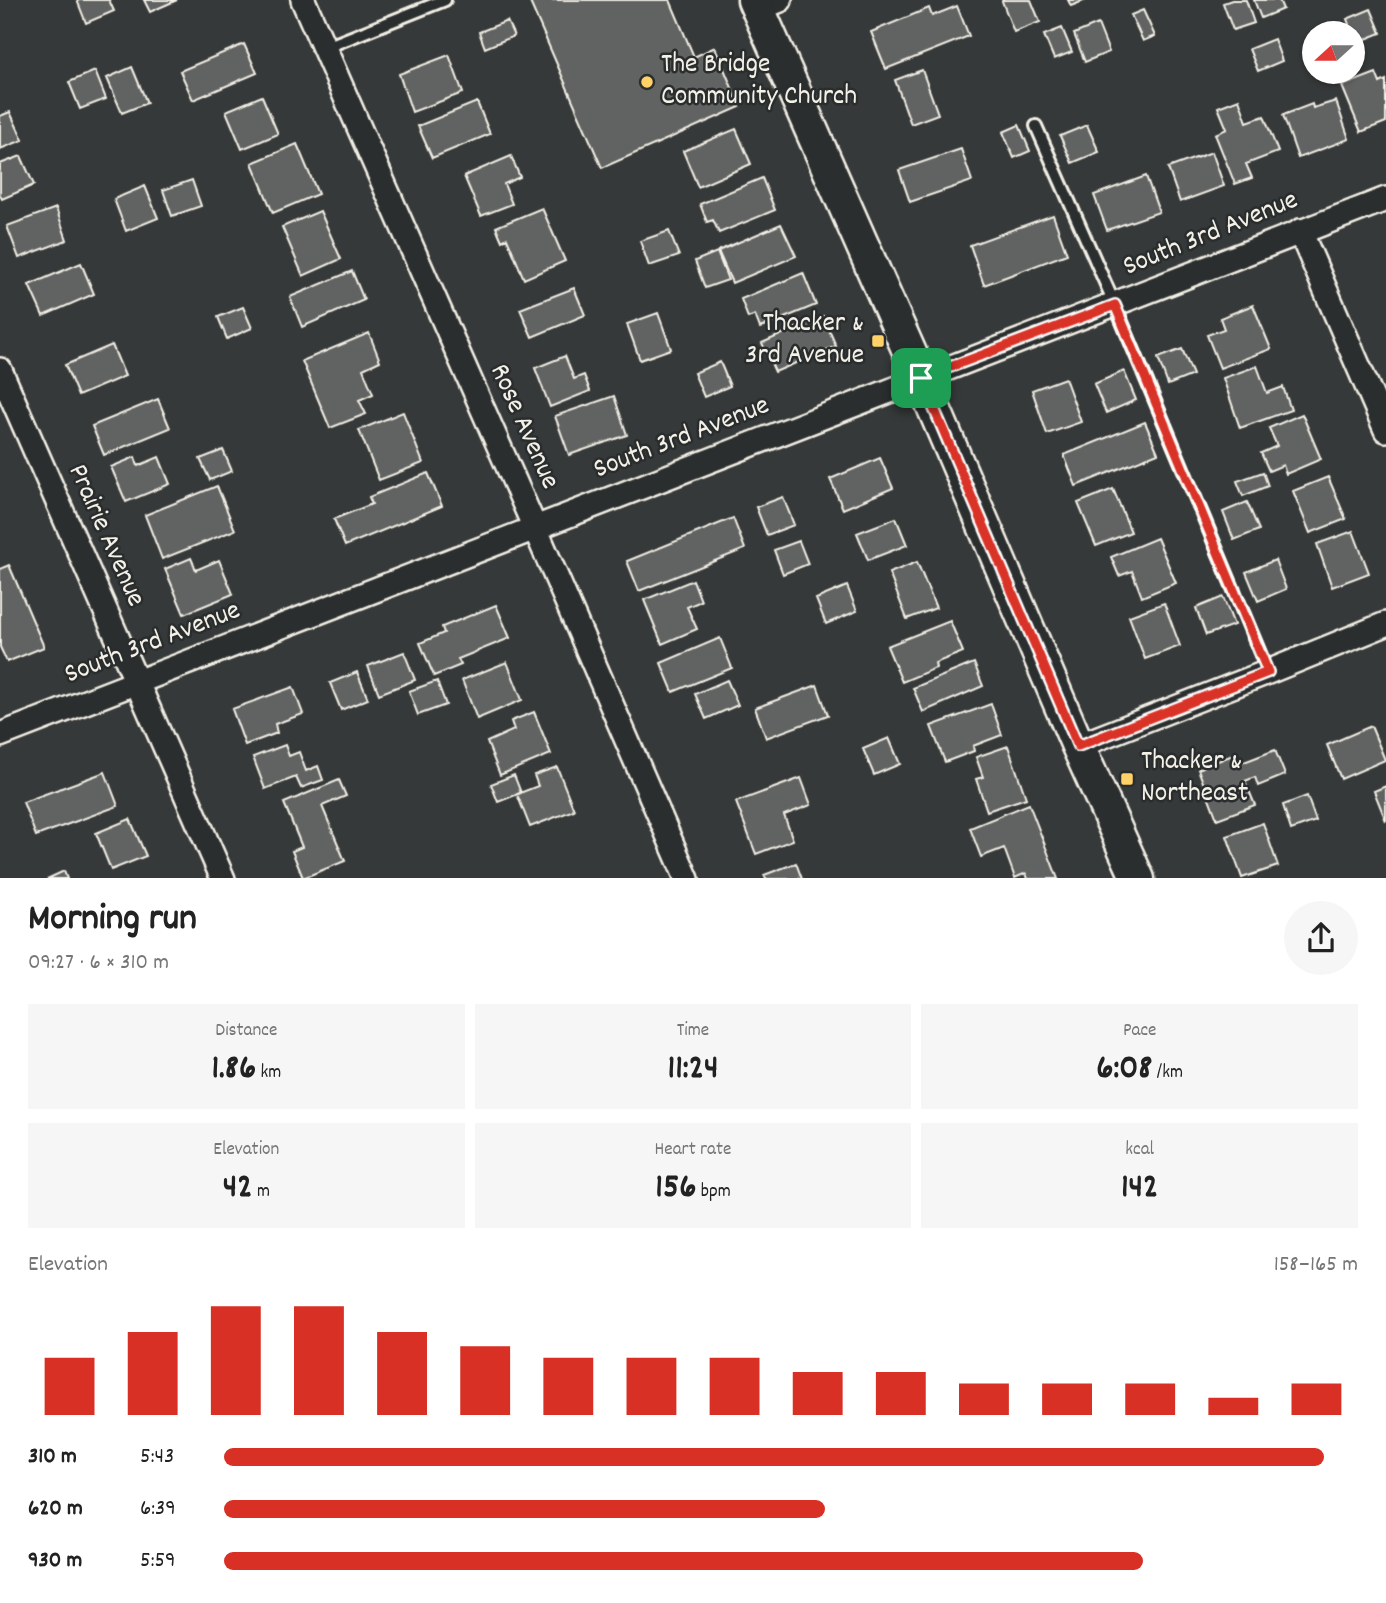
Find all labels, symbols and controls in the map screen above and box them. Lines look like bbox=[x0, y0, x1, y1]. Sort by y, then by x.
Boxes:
north arrow bbox=[1302, 21, 1365, 84]
map controls bbox=[1302, 21, 1365, 84]
place label: The Bridge Community Church bbox=[661, 46, 857, 118]
marker: The Bridge Community Church bbox=[639, 74, 655, 90]
street label: South 3rd Avenue bbox=[1118, 182, 1304, 288]
place label: Thacker & 3rd Avenue bbox=[745, 305, 864, 377]
marker: Thacker & 3rd Avenue bbox=[870, 333, 886, 349]
pin bbox=[891, 348, 951, 408]
street label: Rose Avenue bbox=[478, 358, 568, 496]
icon: arrive bbox=[902, 359, 940, 397]
street label: South 3rd Avenue bbox=[588, 387, 776, 491]
street label: Prairie Avenue bbox=[56, 458, 154, 614]
street label: South 3rd Avenue bbox=[59, 592, 247, 696]
place label: Thacker & Northeast bbox=[1141, 743, 1248, 815]
marker: Thacker & Northeast bbox=[1119, 771, 1135, 787]
text: Morning run bbox=[28, 893, 197, 948]
button: share bbox=[1284, 901, 1358, 975]
text: 09:27 · 6 × 310 m bbox=[28, 947, 169, 980]
text: Distance bbox=[215, 1018, 277, 1045]
text: Time bbox=[677, 1018, 709, 1045]
text: Pace bbox=[1123, 1018, 1156, 1045]
text: 1.86 bbox=[211, 1045, 256, 1095]
text: 11:24 bbox=[668, 1045, 718, 1095]
text: 6:08 bbox=[1096, 1045, 1152, 1095]
text: km bbox=[256, 1060, 281, 1087]
text: /km bbox=[1152, 1060, 1183, 1087]
text: Elevation bbox=[213, 1137, 279, 1164]
text: Heart rate bbox=[655, 1137, 731, 1164]
text: kcal bbox=[1125, 1137, 1154, 1164]
text: 42 bbox=[223, 1164, 253, 1214]
text: 156 bbox=[655, 1164, 696, 1214]
text: 142 bbox=[1121, 1164, 1158, 1214]
text: m bbox=[253, 1179, 270, 1206]
text: bpm bbox=[696, 1179, 731, 1206]
text: Elevation bbox=[28, 1249, 108, 1282]
text: 158–165 m bbox=[1274, 1249, 1358, 1282]
text: 310 m bbox=[28, 1441, 77, 1474]
text: 5:43 bbox=[140, 1441, 174, 1474]
text: 620 m bbox=[28, 1493, 83, 1526]
text: 6:39 bbox=[140, 1493, 176, 1526]
text: 930 m bbox=[28, 1545, 82, 1578]
text: 5:59 bbox=[140, 1545, 176, 1578]

